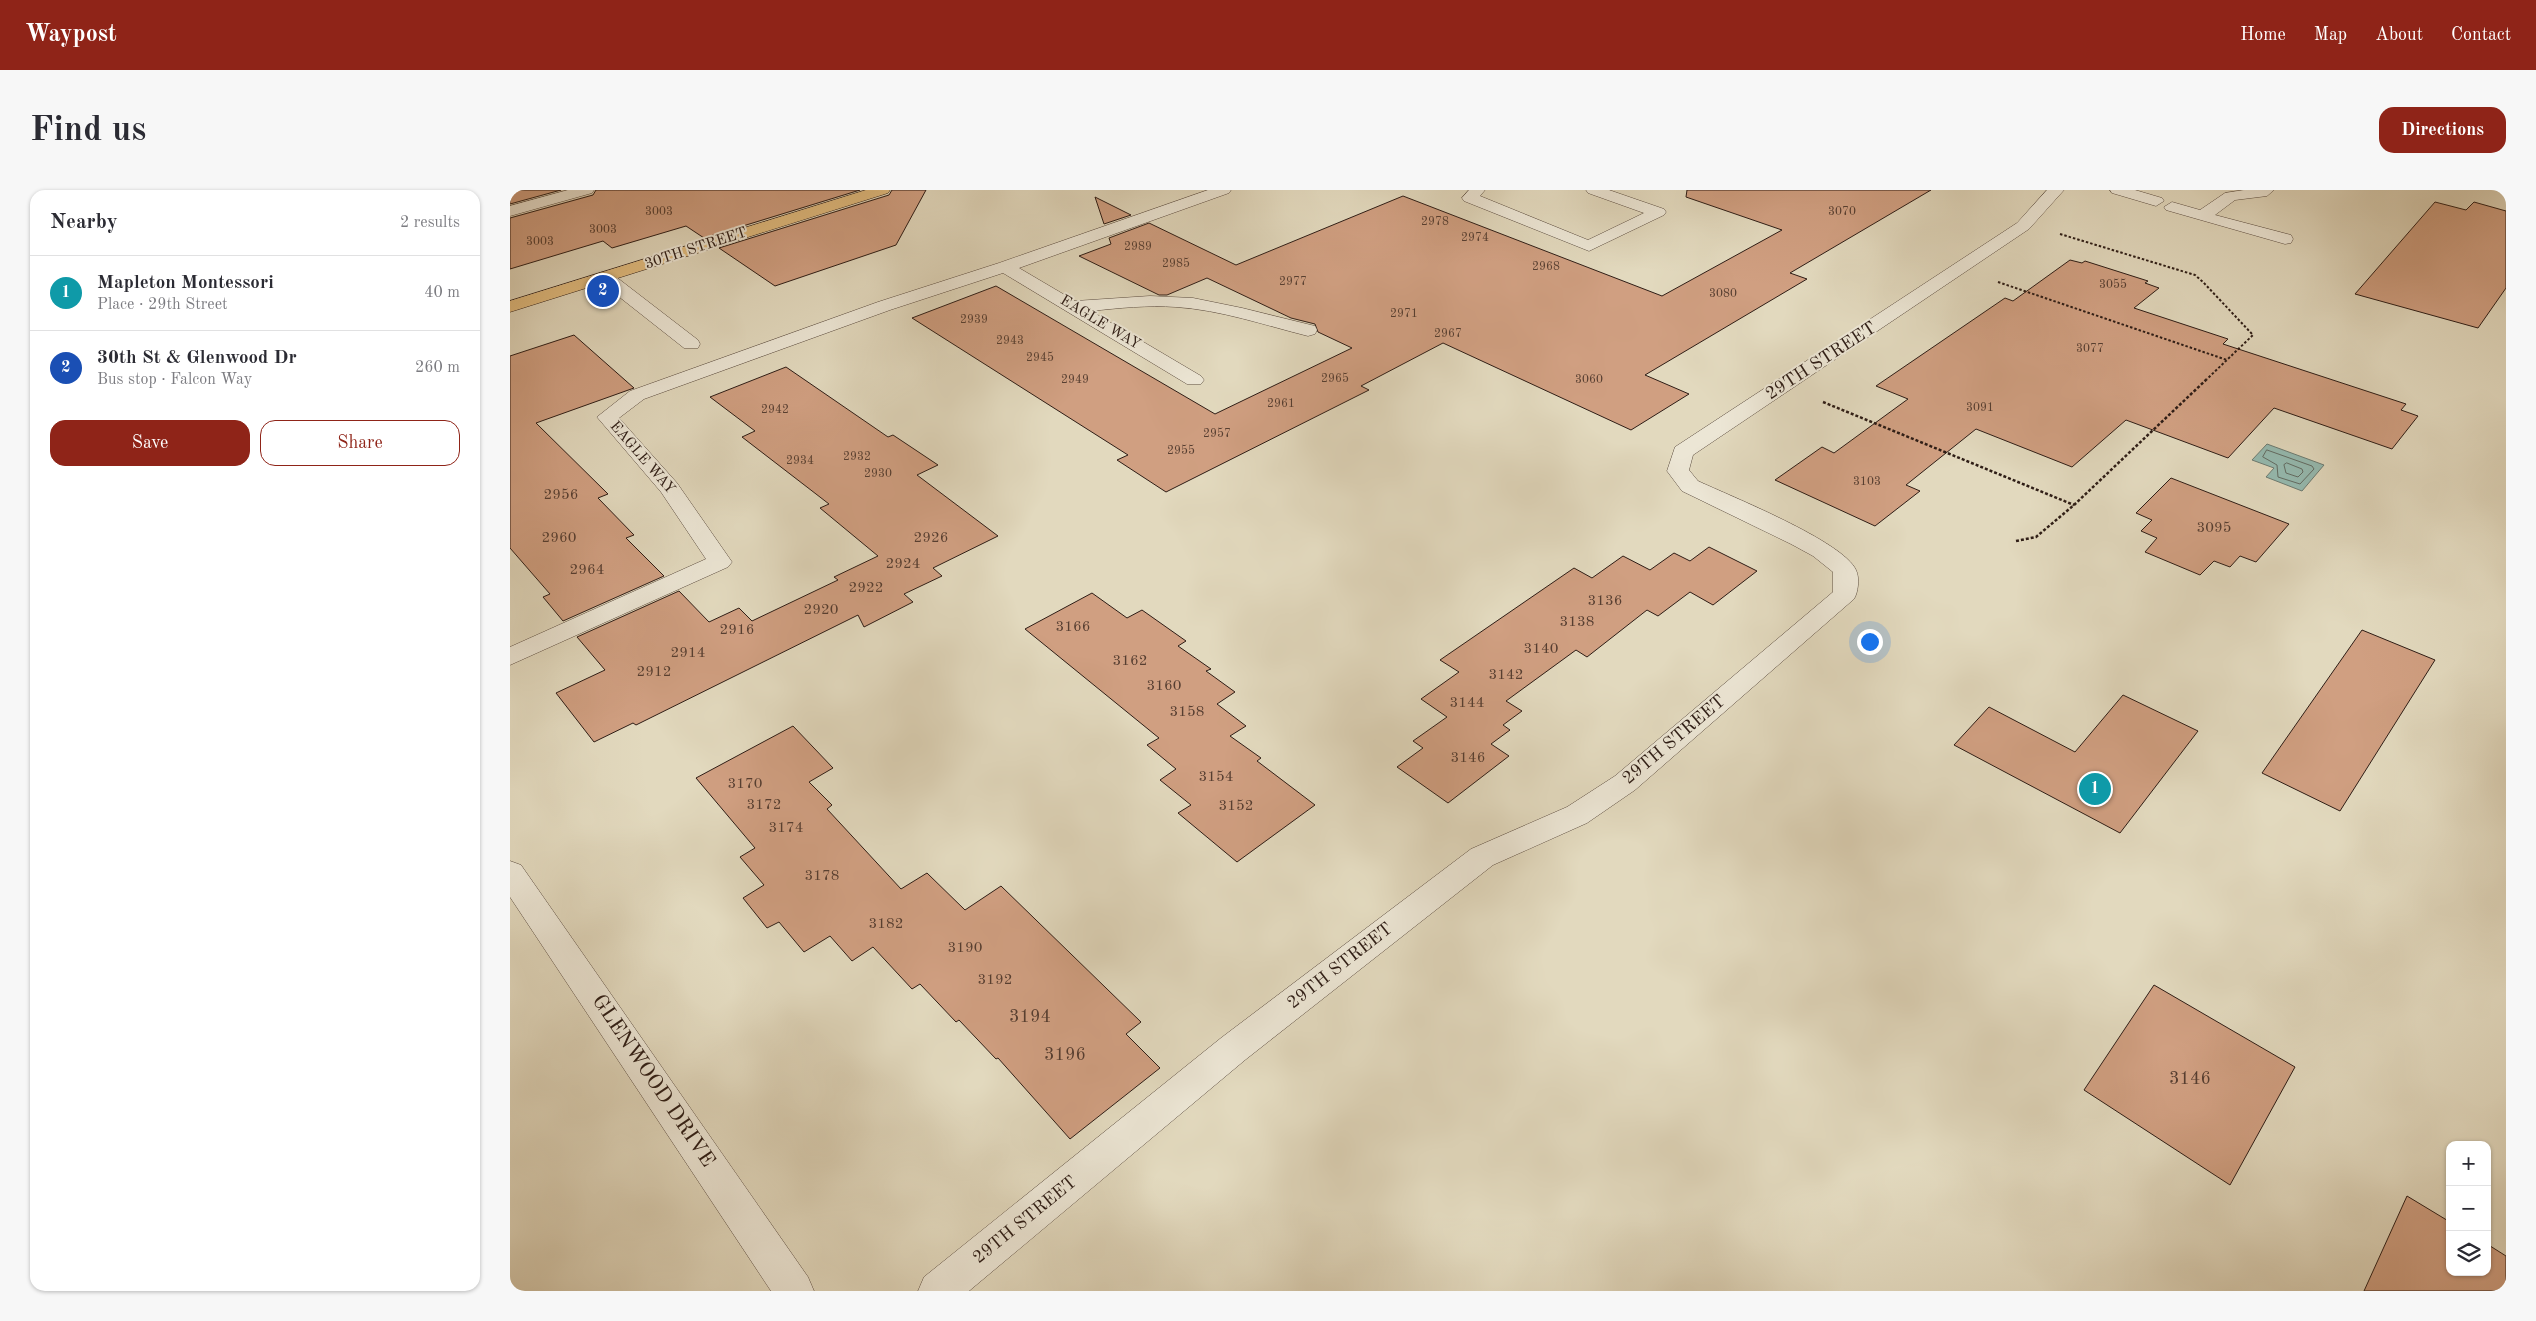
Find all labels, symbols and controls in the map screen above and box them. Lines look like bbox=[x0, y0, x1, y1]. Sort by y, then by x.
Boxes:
text: Waypost bbox=[25, 23, 117, 47]
text: Home bbox=[2240, 26, 2286, 44]
text: Map bbox=[2314, 26, 2347, 44]
text: About bbox=[2375, 26, 2423, 44]
text: Contact bbox=[2451, 26, 2511, 44]
button: Directions bbox=[2379, 107, 2506, 153]
text: Find us bbox=[30, 113, 146, 148]
house number: 3003 bbox=[645, 206, 673, 218]
house number: 3070 bbox=[1828, 206, 1856, 218]
text: Nearby bbox=[50, 212, 118, 233]
text: 2 results bbox=[400, 215, 460, 231]
house number: 2978 bbox=[1421, 216, 1449, 228]
house number: 3003 bbox=[589, 224, 617, 236]
street label: 30TH STREET bbox=[643, 225, 749, 273]
house number: 2974 bbox=[1461, 232, 1489, 244]
house number: 3003 bbox=[526, 236, 554, 248]
house number: 2989 bbox=[1124, 241, 1152, 253]
house number: 2985 bbox=[1162, 257, 1190, 270]
house number: 2968 bbox=[1532, 261, 1560, 273]
pin: 2 bbox=[587, 272, 619, 310]
text: Mapleton Montessori bbox=[97, 274, 274, 293]
house number: 2977 bbox=[1279, 276, 1307, 288]
house number: 3055 bbox=[2099, 278, 2127, 291]
text: 1 bbox=[61, 285, 71, 301]
text: 40 m bbox=[424, 285, 460, 301]
house number: 3080 bbox=[1709, 288, 1737, 300]
street label: EAGLE WAY bbox=[1057, 293, 1143, 353]
text: Place · 29th Street bbox=[97, 297, 228, 313]
house number: 2971 bbox=[1390, 308, 1418, 320]
house number: 2939 bbox=[960, 314, 988, 326]
street label: 29TH STREET bbox=[1763, 319, 1879, 403]
house number: 2967 bbox=[1434, 328, 1462, 340]
house number: 2943 bbox=[996, 335, 1024, 347]
house number: 3077 bbox=[2076, 343, 2104, 355]
text: 30th St & Glenwood Dr bbox=[97, 349, 297, 368]
house number: 2945 bbox=[1026, 351, 1054, 364]
text: 2 bbox=[61, 360, 71, 376]
text: 260 m bbox=[415, 360, 460, 376]
text: Bus stop · Falcon Way bbox=[97, 372, 252, 388]
house number: 2965 bbox=[1321, 372, 1349, 385]
house number: 2949 bbox=[1061, 374, 1089, 386]
house number: 3060 bbox=[1575, 374, 1603, 386]
house number: 2961 bbox=[1267, 398, 1295, 410]
house number: 3091 bbox=[1966, 402, 1994, 414]
house number: 2942 bbox=[761, 404, 789, 416]
street label: EAGLE WAY bbox=[607, 419, 678, 497]
button: Save bbox=[50, 420, 250, 466]
button: Share bbox=[260, 420, 460, 466]
house number: 2957 bbox=[1203, 427, 1231, 440]
house number: 2955 bbox=[1167, 444, 1195, 457]
house number: 2932 bbox=[843, 451, 871, 463]
house number: 2934 bbox=[786, 455, 814, 467]
house number: 2930 bbox=[864, 468, 892, 480]
house number: 3103 bbox=[1853, 476, 1881, 488]
house number: 2956 bbox=[544, 488, 578, 503]
house number: 3095 bbox=[2197, 521, 2231, 536]
house number: 2960 bbox=[542, 531, 576, 546]
house number: 2926 bbox=[914, 531, 948, 546]
house number: 2924 bbox=[886, 557, 920, 572]
house number: 2964 bbox=[570, 563, 604, 578]
house number: 2922 bbox=[849, 581, 883, 596]
house number: 3136 bbox=[1588, 594, 1622, 609]
house number: 2920 bbox=[804, 603, 838, 618]
house number: 3138 bbox=[1560, 615, 1594, 630]
house number: 3166 bbox=[1056, 620, 1090, 635]
house number: 2916 bbox=[720, 623, 754, 638]
your location bbox=[1857, 629, 1883, 655]
house number: 3140 bbox=[1524, 642, 1558, 657]
house number: 2914 bbox=[671, 646, 705, 661]
house number: 3162 bbox=[1113, 654, 1147, 669]
house number: 2912 bbox=[637, 665, 671, 680]
house number: 3142 bbox=[1489, 668, 1523, 683]
house number: 3160 bbox=[1147, 679, 1181, 694]
street label: 29TH STREET bbox=[1619, 692, 1729, 788]
house number: 3144 bbox=[1450, 696, 1484, 711]
house number: 3158 bbox=[1170, 705, 1204, 720]
house number: 3146 bbox=[1451, 751, 1485, 766]
house number: 3154 bbox=[1199, 770, 1233, 785]
pin: 1 bbox=[2079, 770, 2111, 808]
house number: 3170 bbox=[728, 777, 762, 792]
house number: 3172 bbox=[747, 798, 781, 813]
house number: 3152 bbox=[1219, 799, 1253, 814]
house number: 3174 bbox=[769, 821, 803, 836]
house number: 3178 bbox=[805, 869, 839, 884]
house number: 3182 bbox=[869, 917, 903, 932]
street label: 29TH STREET bbox=[1284, 920, 1396, 1012]
house number: 3190 bbox=[948, 941, 982, 956]
house number: 3192 bbox=[978, 973, 1012, 988]
street label: GLENWOOD DRIVE bbox=[588, 991, 718, 1171]
house number: 3194 bbox=[1009, 1008, 1051, 1026]
house number: 3196 bbox=[1044, 1046, 1086, 1064]
house number: 3146 bbox=[2169, 1070, 2211, 1088]
map controls bbox=[2446, 1141, 2491, 1276]
button: + bbox=[2446, 1141, 2491, 1186]
street label: 29TH STREET bbox=[970, 1173, 1080, 1267]
button: − bbox=[2446, 1186, 2491, 1231]
button: layers bbox=[2446, 1231, 2491, 1276]

